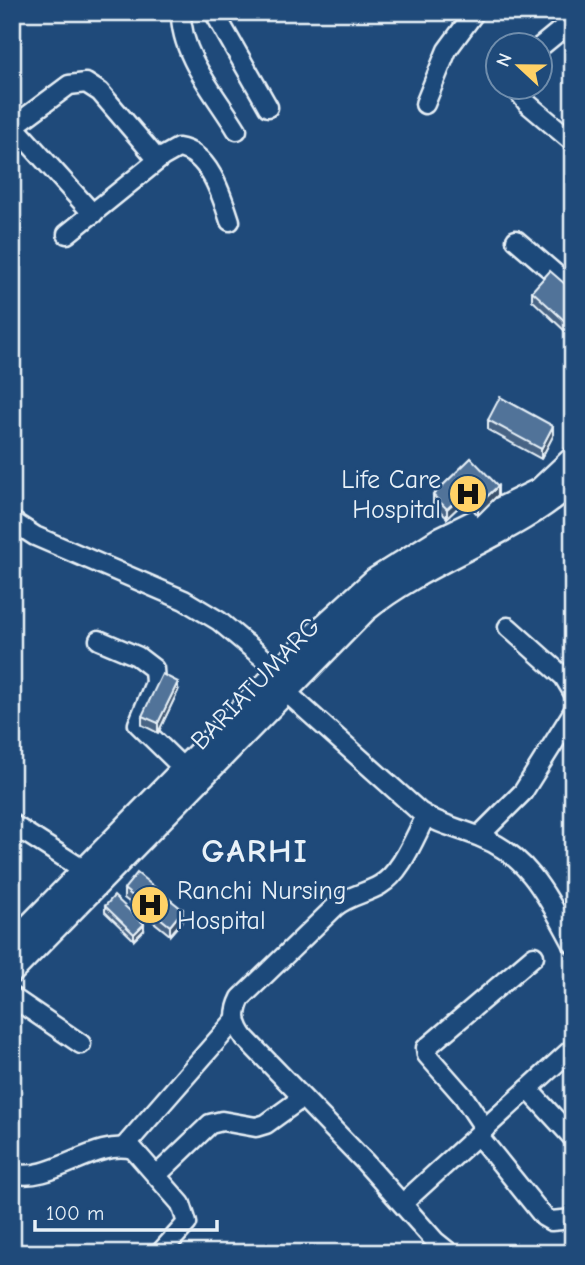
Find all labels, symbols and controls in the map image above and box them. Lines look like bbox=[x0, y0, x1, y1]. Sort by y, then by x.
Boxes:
north arrow bbox=[484, 32, 554, 102]
text: N bbox=[492, 50, 517, 70]
place label: Life Care Hospital bbox=[341, 465, 441, 525]
hospital icon: Life Care Hospital bbox=[447, 473, 489, 515]
street label: BARIATUMARG bbox=[185, 611, 326, 756]
district label: GARHI bbox=[201, 832, 309, 870]
place label: Ranchi Nursing Hospital bbox=[177, 876, 347, 936]
hospital icon: Ranchi Nursing Hospital bbox=[129, 884, 171, 926]
scale bar bbox=[35, 1188, 217, 1232]
text: 100 m bbox=[46, 1201, 104, 1225]

